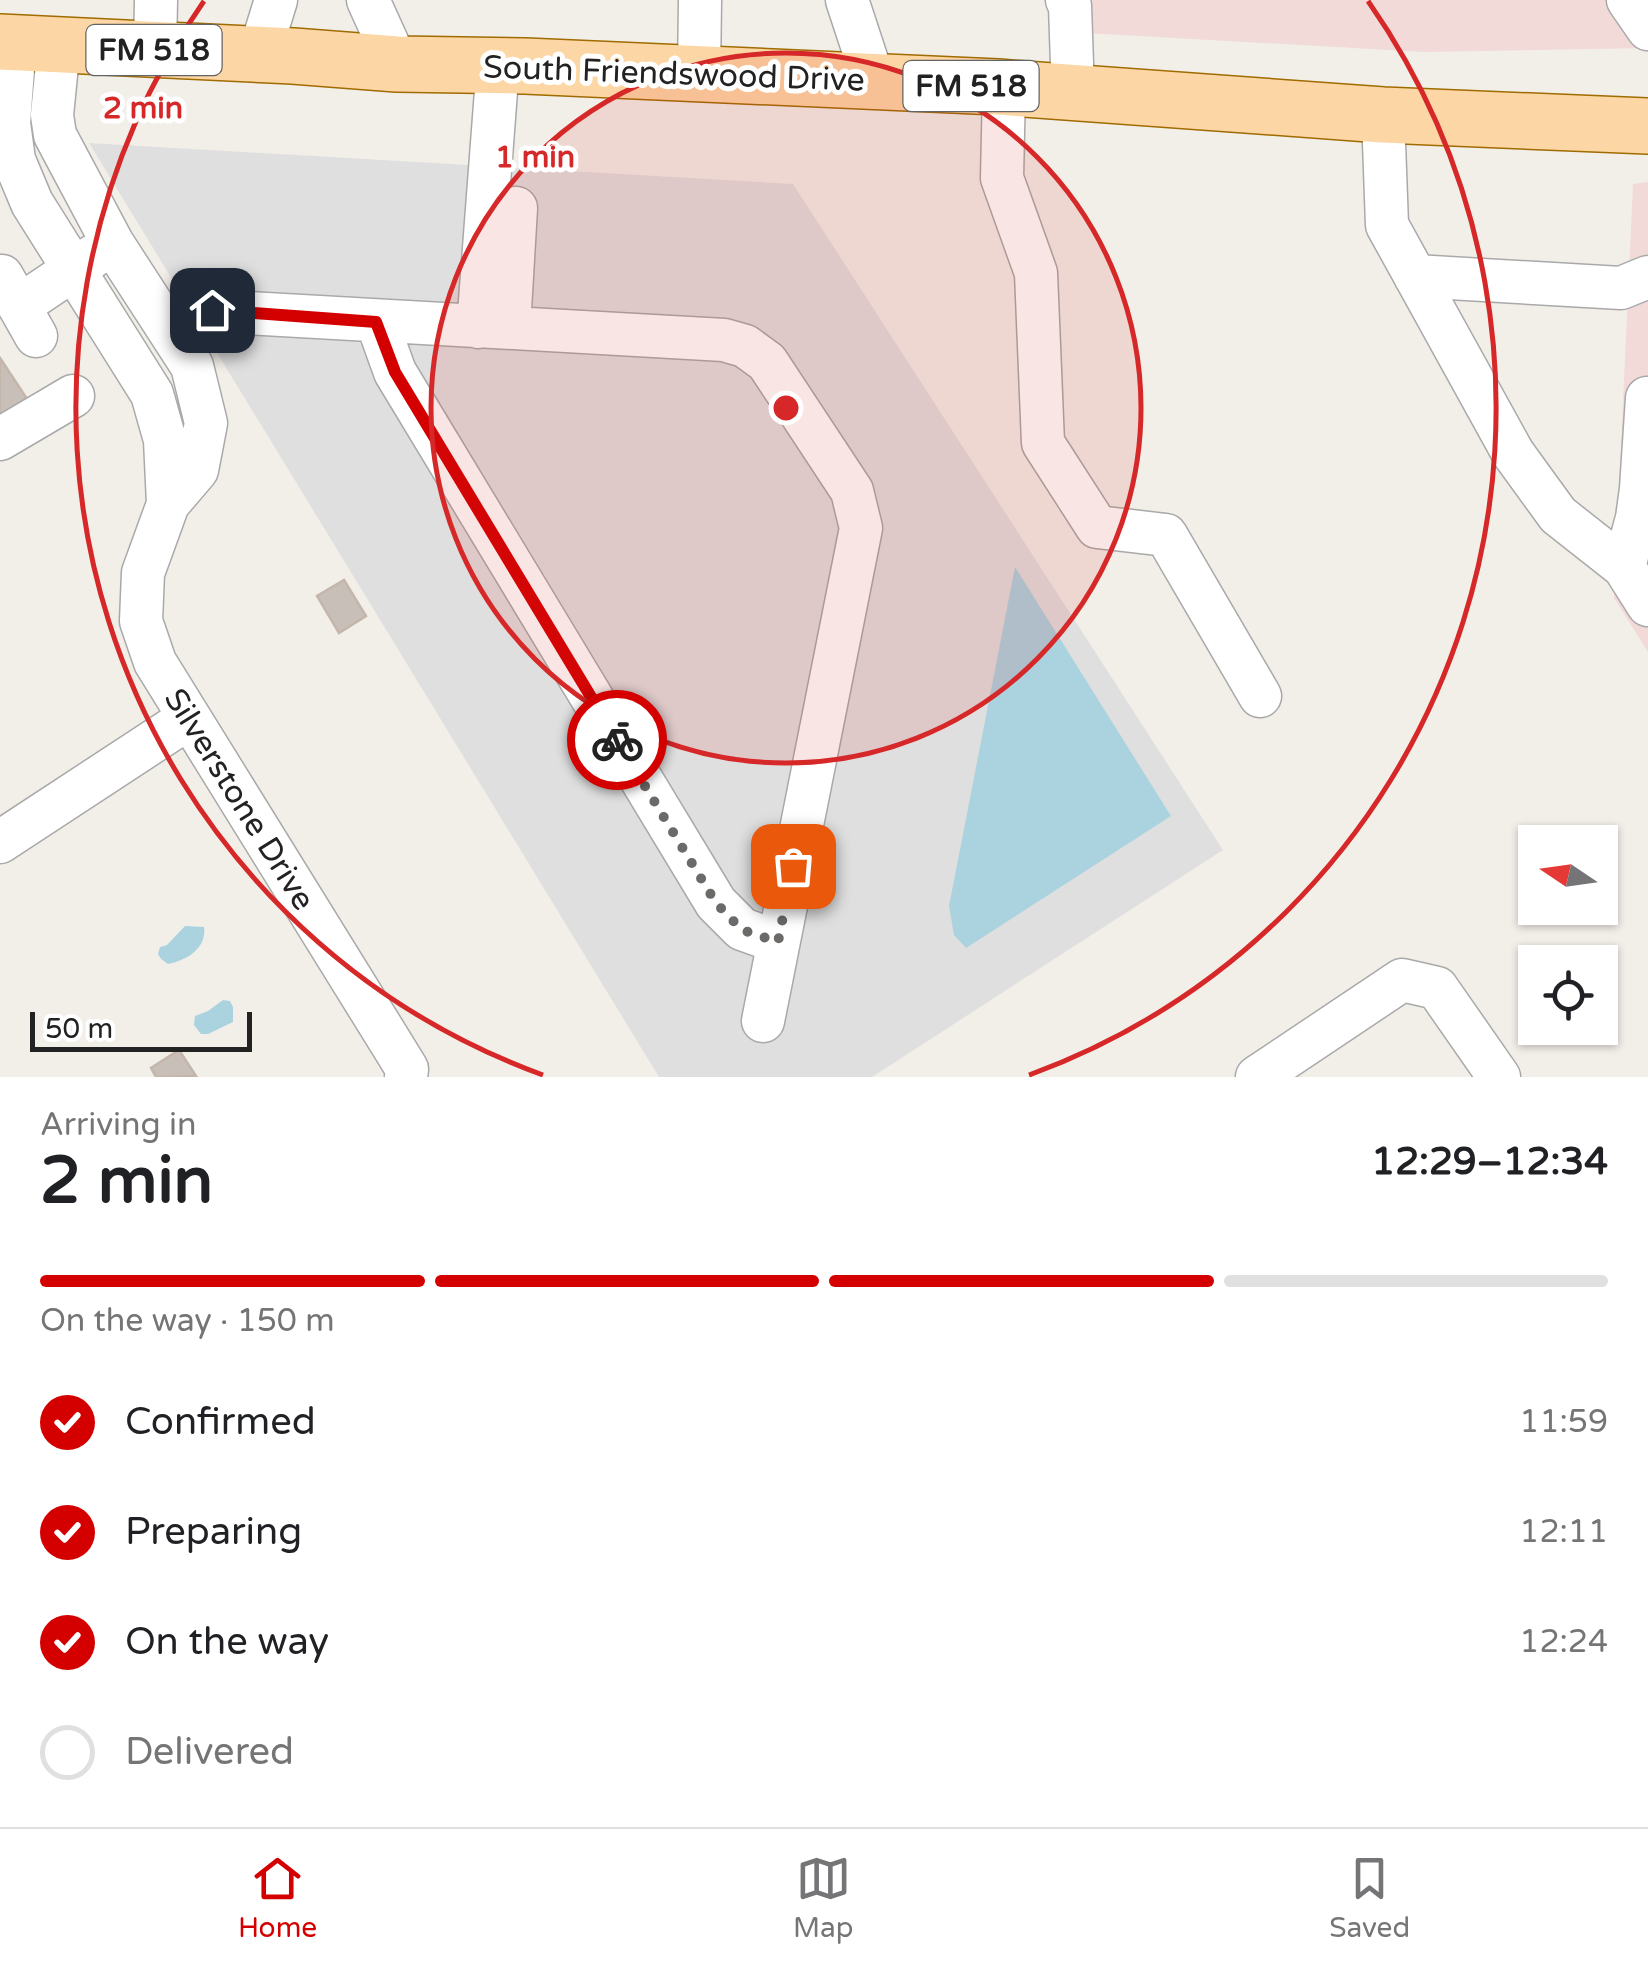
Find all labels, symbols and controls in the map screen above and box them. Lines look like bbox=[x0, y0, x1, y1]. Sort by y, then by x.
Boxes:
road number: FM 518 bbox=[86, 25, 222, 75]
street label: South Friendswood Drive bbox=[482, 48, 865, 100]
road number: FM 518 bbox=[904, 61, 1038, 111]
text: 2 min bbox=[103, 90, 183, 127]
text: 1 min bbox=[495, 139, 575, 176]
pin bbox=[170, 268, 255, 353]
icon: home bbox=[185, 283, 240, 338]
centre of rings bbox=[768, 390, 804, 426]
street label: Silverstone Drive bbox=[156, 682, 323, 917]
courier bbox=[567, 690, 667, 790]
icon: bike bbox=[590, 713, 645, 768]
pin bbox=[751, 824, 836, 909]
north arrow bbox=[1518, 825, 1618, 925]
map controls bbox=[1518, 825, 1618, 1045]
icon: bag bbox=[766, 839, 821, 894]
button: locate bbox=[1518, 945, 1618, 1045]
scale bar bbox=[30, 1007, 252, 1052]
text: 50 m bbox=[45, 1012, 113, 1046]
text: Arriving in bbox=[40, 1106, 197, 1144]
text: 12:29–12:34 bbox=[1371, 1139, 1608, 1185]
text: 2 min bbox=[40, 1142, 213, 1221]
text: On the way · 150 m bbox=[40, 1302, 335, 1340]
icon: check bbox=[40, 1395, 95, 1450]
text: Confirmed bbox=[125, 1399, 316, 1445]
text: 11:59 bbox=[1519, 1403, 1608, 1441]
icon: check bbox=[40, 1505, 95, 1560]
text: Preparing bbox=[125, 1509, 302, 1555]
text: 12:11 bbox=[1519, 1513, 1608, 1551]
icon: check bbox=[40, 1615, 95, 1670]
text: On the way bbox=[125, 1619, 329, 1665]
text: 12:24 bbox=[1519, 1623, 1608, 1661]
text: Delivered bbox=[125, 1729, 294, 1775]
tab: Home bbox=[238, 1851, 317, 1945]
tab: Map bbox=[793, 1851, 853, 1945]
tab: Saved bbox=[1329, 1851, 1410, 1945]

